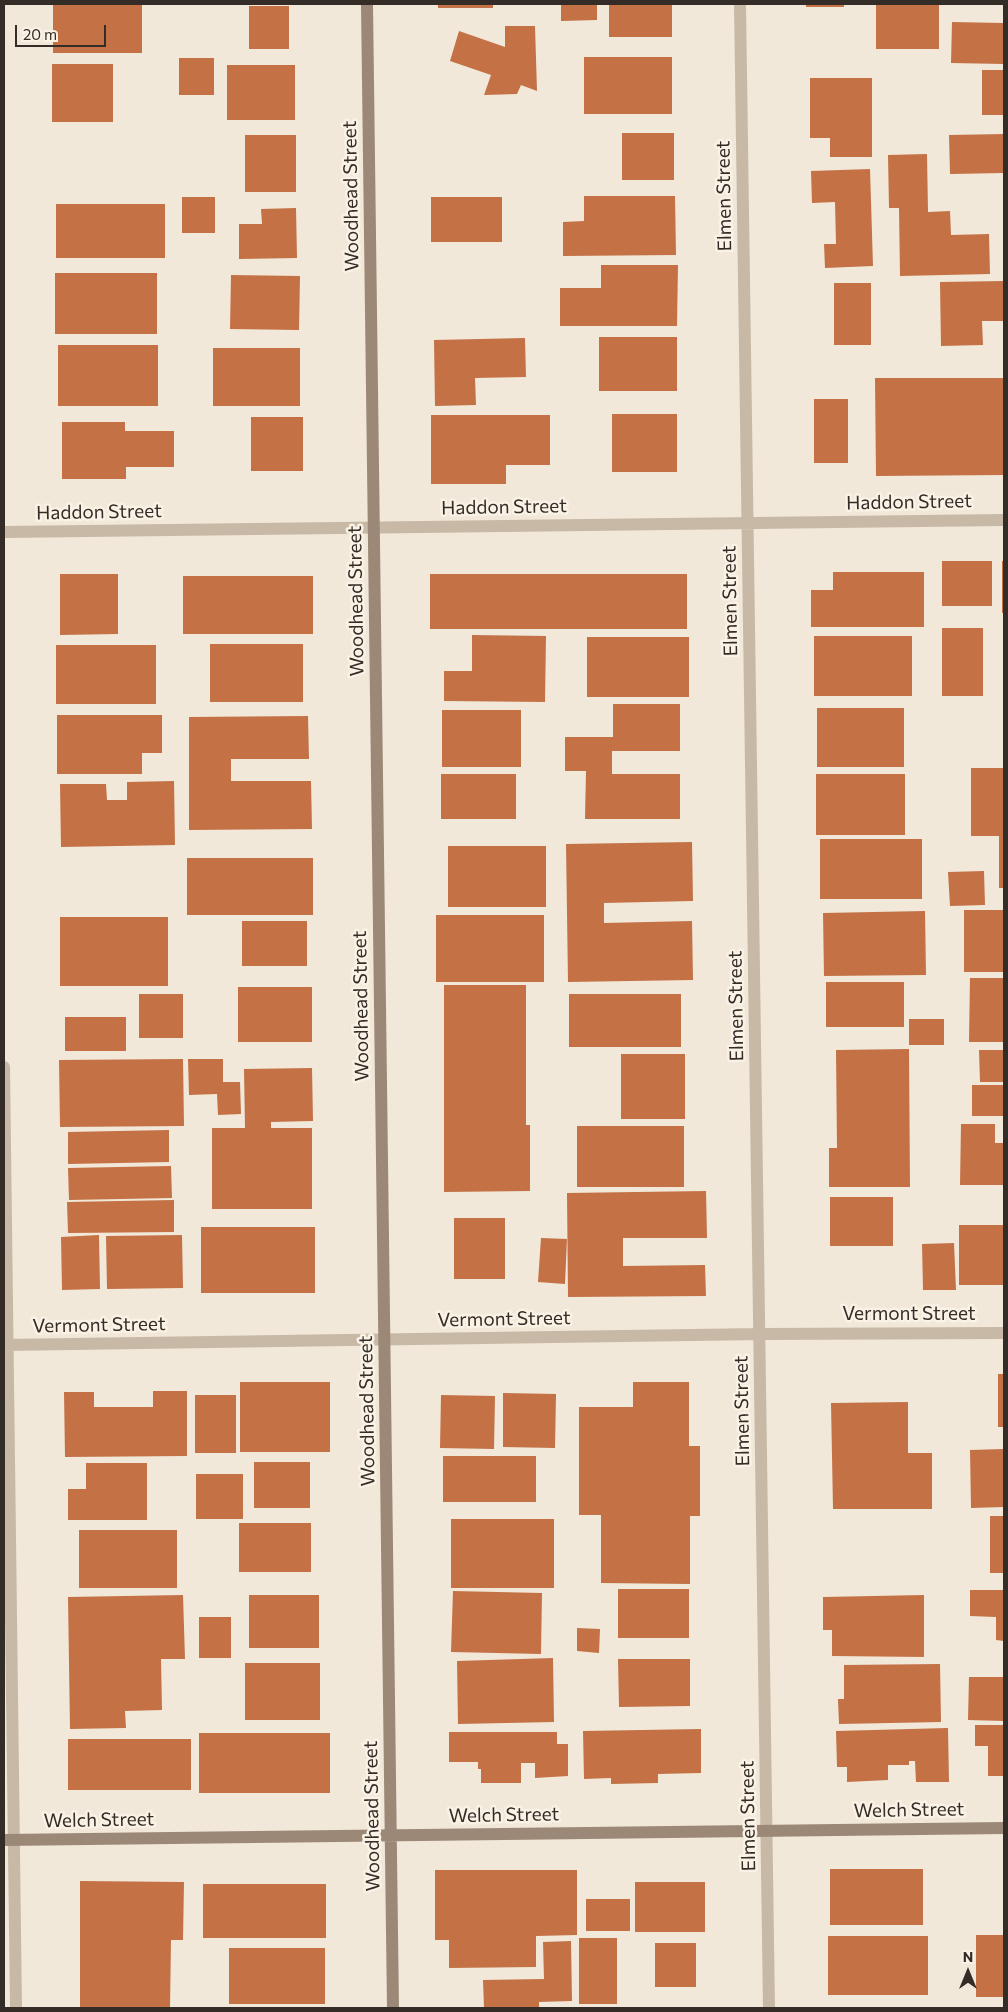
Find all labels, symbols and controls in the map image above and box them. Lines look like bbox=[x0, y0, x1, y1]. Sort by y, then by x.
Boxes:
scale bar bbox=[18, 15, 109, 47]
text: 20 m bbox=[23, 25, 57, 43]
street label: Woodhead Street bbox=[338, 120, 364, 272]
street label: Elmen Street bbox=[712, 140, 736, 252]
street label: Haddon Street bbox=[846, 490, 972, 514]
street label: Haddon Street bbox=[441, 495, 567, 519]
street label: Haddon Street bbox=[36, 500, 162, 524]
street label: Woodhead Street bbox=[343, 525, 369, 677]
street label: Elmen Street bbox=[718, 545, 742, 657]
street label: Woodhead Street bbox=[348, 930, 374, 1082]
street label: Elmen Street bbox=[724, 950, 748, 1062]
street label: Vermont Street bbox=[842, 1303, 976, 1325]
street label: Vermont Street bbox=[437, 1306, 571, 1332]
street label: Vermont Street bbox=[32, 1312, 166, 1338]
street label: Woodhead Street bbox=[354, 1335, 380, 1487]
street label: Elmen Street bbox=[730, 1355, 754, 1467]
street label: Woodhead Street bbox=[359, 1740, 385, 1892]
street label: Elmen Street bbox=[736, 1760, 760, 1872]
street label: Welch Street bbox=[854, 1798, 964, 1822]
street label: Welch Street bbox=[449, 1803, 559, 1827]
street label: Welch Street bbox=[44, 1808, 154, 1832]
north arrow bbox=[943, 1947, 993, 1997]
text: N bbox=[963, 1948, 973, 1965]

